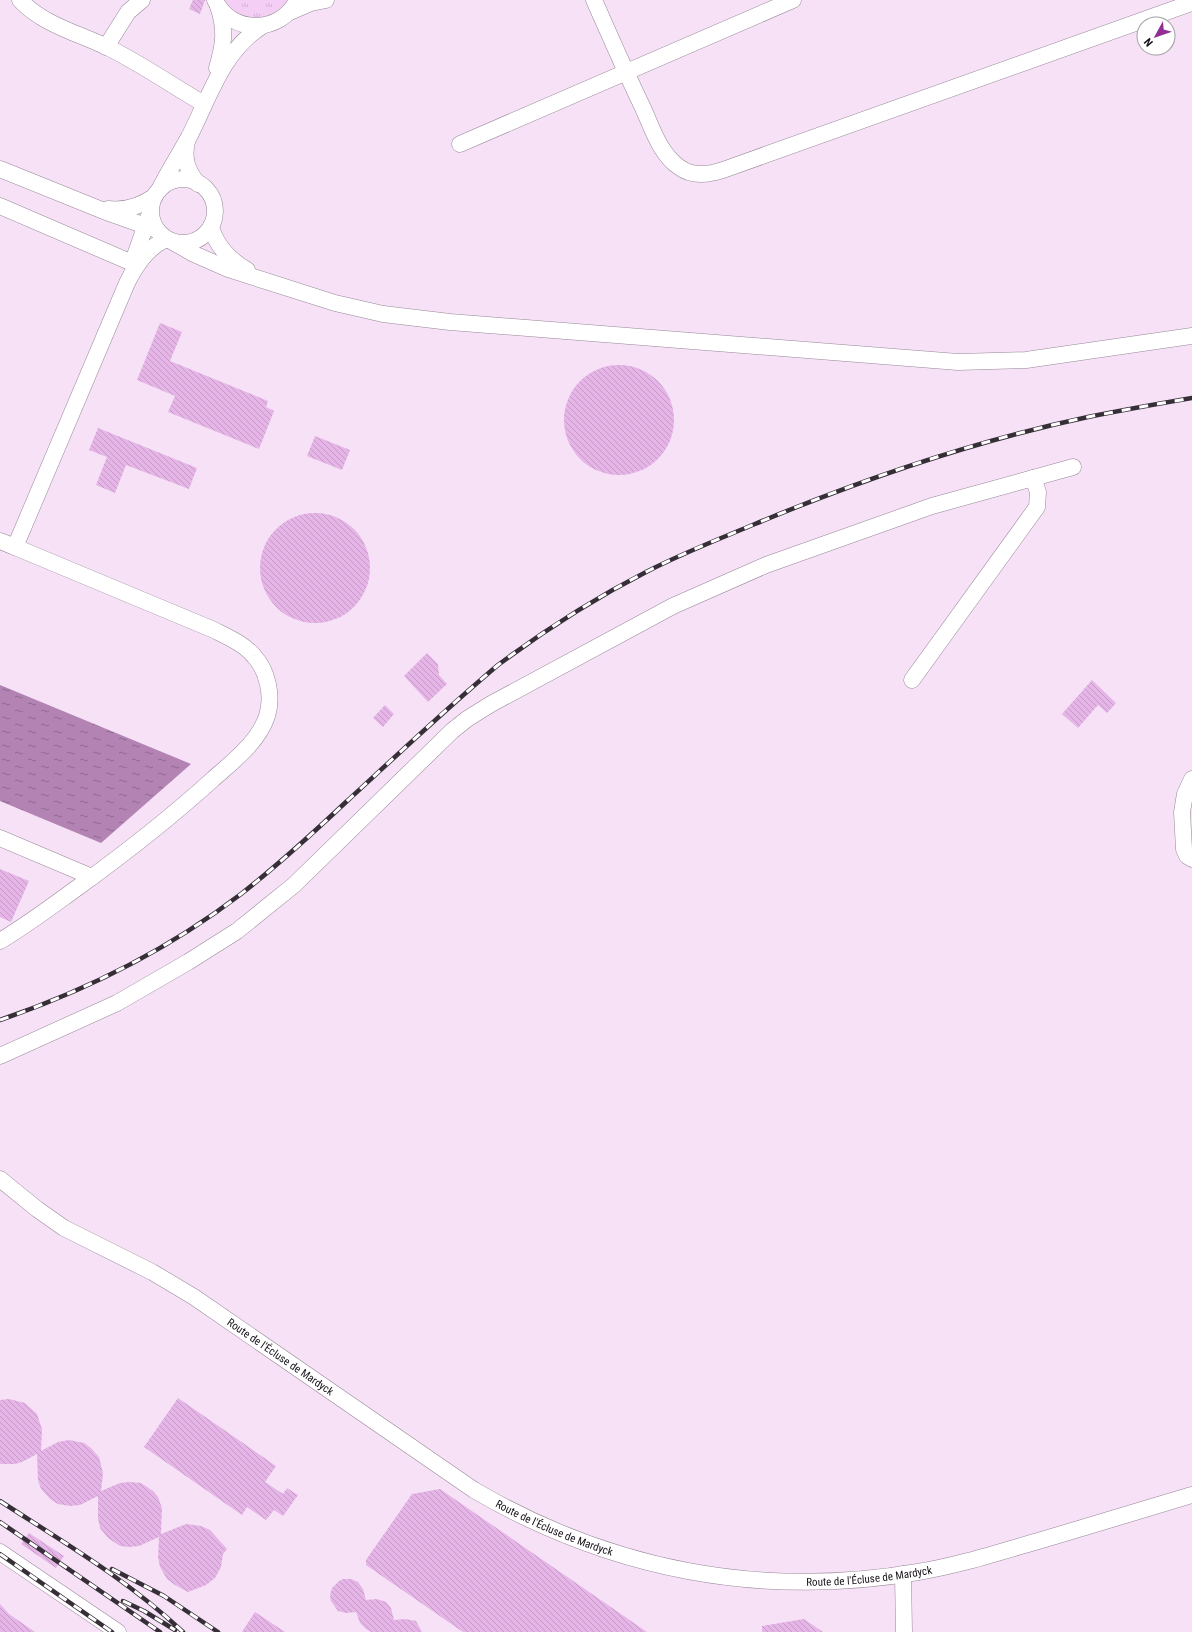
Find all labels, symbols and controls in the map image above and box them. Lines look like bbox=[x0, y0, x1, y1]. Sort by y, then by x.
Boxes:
north arrow bbox=[1136, 16, 1176, 56]
text: N bbox=[1141, 35, 1156, 49]
street label: Route de l'Écluse de Mardyck bbox=[225, 1316, 336, 1398]
street label: Route de l'Écluse de Mardyck bbox=[493, 1497, 615, 1559]
street label: Route de l'Écluse de Mardyck bbox=[806, 1564, 933, 1589]

